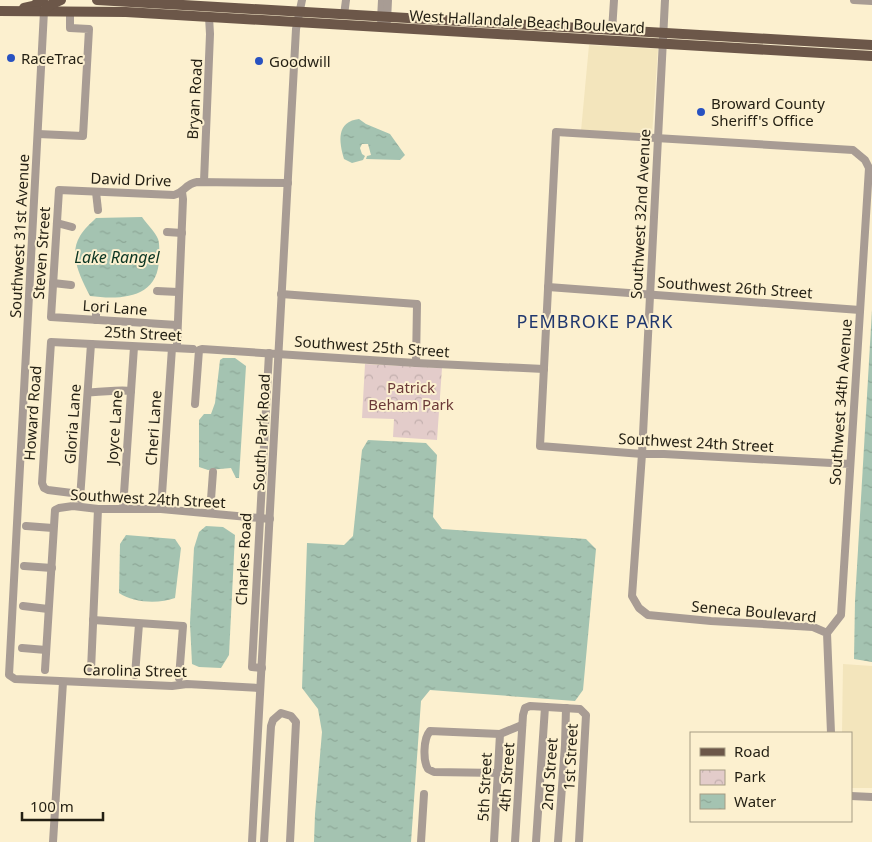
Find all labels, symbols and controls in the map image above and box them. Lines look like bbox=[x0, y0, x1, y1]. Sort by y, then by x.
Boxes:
street label: West Hallandale Beach Boulevard bbox=[409, 5, 645, 37]
place label: RaceTrac bbox=[21, 48, 84, 68]
place label: Goodwill bbox=[269, 51, 331, 71]
marker: RaceTrac bbox=[5, 52, 17, 64]
marker: Goodwill bbox=[253, 55, 265, 67]
street label: Bryan Road bbox=[182, 58, 206, 140]
place label: Broward County Sheriff's Office bbox=[711, 93, 825, 130]
marker: Broward County Sheriff's Office bbox=[695, 106, 707, 118]
street label: Southwest 32nd Avenue bbox=[626, 128, 654, 300]
street label: Southwest 31st Avenue bbox=[5, 153, 33, 319]
street label: David Drive bbox=[90, 168, 172, 190]
street label: Steven Street bbox=[28, 205, 54, 300]
water label: Lake Rangel bbox=[74, 246, 161, 268]
street label: Southwest 26th Street bbox=[657, 272, 814, 302]
street label: Lori Lane bbox=[82, 295, 148, 319]
district label: PEMBROKE PARK bbox=[517, 309, 673, 333]
street label: Southwest 34th Avenue bbox=[824, 318, 856, 486]
street label: 25th Street bbox=[104, 321, 183, 345]
street label: Southwest 25th Street bbox=[294, 331, 451, 361]
street label: Howard Road bbox=[19, 365, 45, 461]
street label: South Park Road bbox=[248, 373, 274, 491]
park label: Patrick Beham Park bbox=[368, 377, 454, 414]
street label: Gloria Lane bbox=[59, 383, 85, 465]
street label: Joyce Lane bbox=[101, 389, 127, 467]
street label: Cheri Lane bbox=[140, 390, 166, 466]
street label: Southwest 24th Street bbox=[618, 428, 775, 456]
street label: Southwest 24th Street bbox=[70, 484, 227, 512]
street label: Charles Road bbox=[231, 512, 255, 606]
street label: Seneca Boulevard bbox=[691, 596, 817, 626]
street label: Carolina Street bbox=[83, 659, 188, 681]
street label: 1st Street bbox=[558, 722, 582, 791]
legend bbox=[690, 732, 852, 822]
street label: 2nd Street bbox=[536, 736, 562, 811]
street label: 4th Street bbox=[494, 741, 518, 812]
text: Road bbox=[734, 741, 770, 761]
street label: 5th Street bbox=[472, 751, 496, 822]
text: Park bbox=[734, 766, 766, 786]
scale bar bbox=[22, 790, 104, 822]
text: Water bbox=[734, 791, 776, 811]
text: 100 m bbox=[30, 796, 74, 816]

